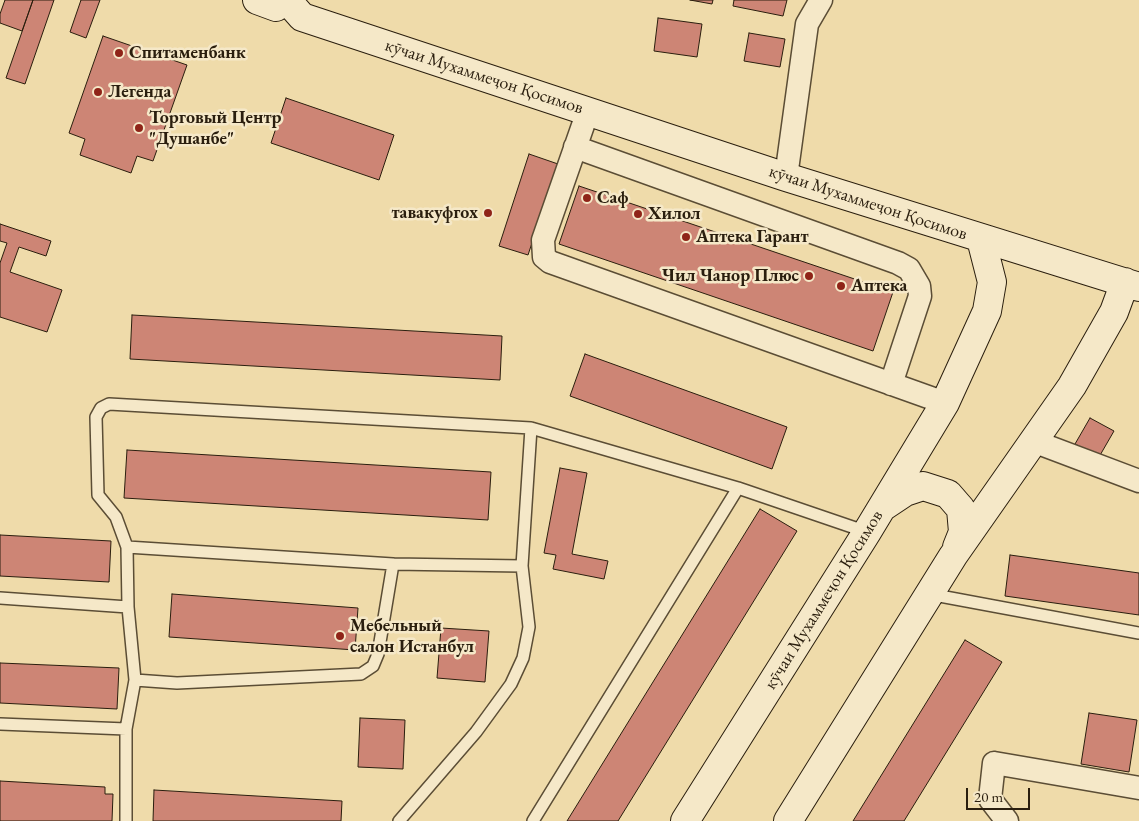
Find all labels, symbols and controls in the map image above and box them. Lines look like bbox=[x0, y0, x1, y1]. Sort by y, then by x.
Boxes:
street label: кӯчаи Мухаммеҷон Қосимов bbox=[382, 35, 586, 119]
place label: Спитаменбанк bbox=[129, 42, 246, 64]
marker: Спитаменбанк bbox=[113, 47, 125, 59]
place label: Легенда bbox=[108, 81, 171, 103]
marker: Легенда bbox=[92, 86, 104, 98]
place label: Торговый Центр "Душанбе" bbox=[149, 107, 281, 150]
marker: Торговый Центр "Душанбе" bbox=[133, 122, 145, 134]
street label: кӯчаи Мухаммеҷон Қосимов bbox=[766, 161, 970, 245]
place label: Саф bbox=[597, 187, 628, 209]
marker: Саф bbox=[581, 192, 593, 204]
place label: тавакуфгох bbox=[391, 202, 478, 224]
place label: Хилол bbox=[648, 203, 701, 225]
marker: тавакуфгох bbox=[482, 207, 494, 219]
marker: Хилол bbox=[632, 208, 644, 220]
place label: Аптека Гарант bbox=[696, 226, 809, 248]
marker: Аптека Гарант bbox=[680, 231, 692, 243]
place label: Чил Чанор Плюс bbox=[662, 265, 799, 287]
marker: Чил Чанор Плюс bbox=[803, 270, 815, 282]
place label: Аптека bbox=[851, 275, 907, 297]
marker: Аптека bbox=[835, 280, 847, 292]
street label: кӯчаи Мухаммеҷон Қосимов bbox=[760, 506, 888, 694]
place label: Мебельный салон Истанбул bbox=[350, 615, 474, 658]
marker: Мебельный салон Истанбул bbox=[334, 630, 346, 642]
scale bar bbox=[969, 778, 1033, 810]
text: 20 m bbox=[974, 787, 1003, 806]

